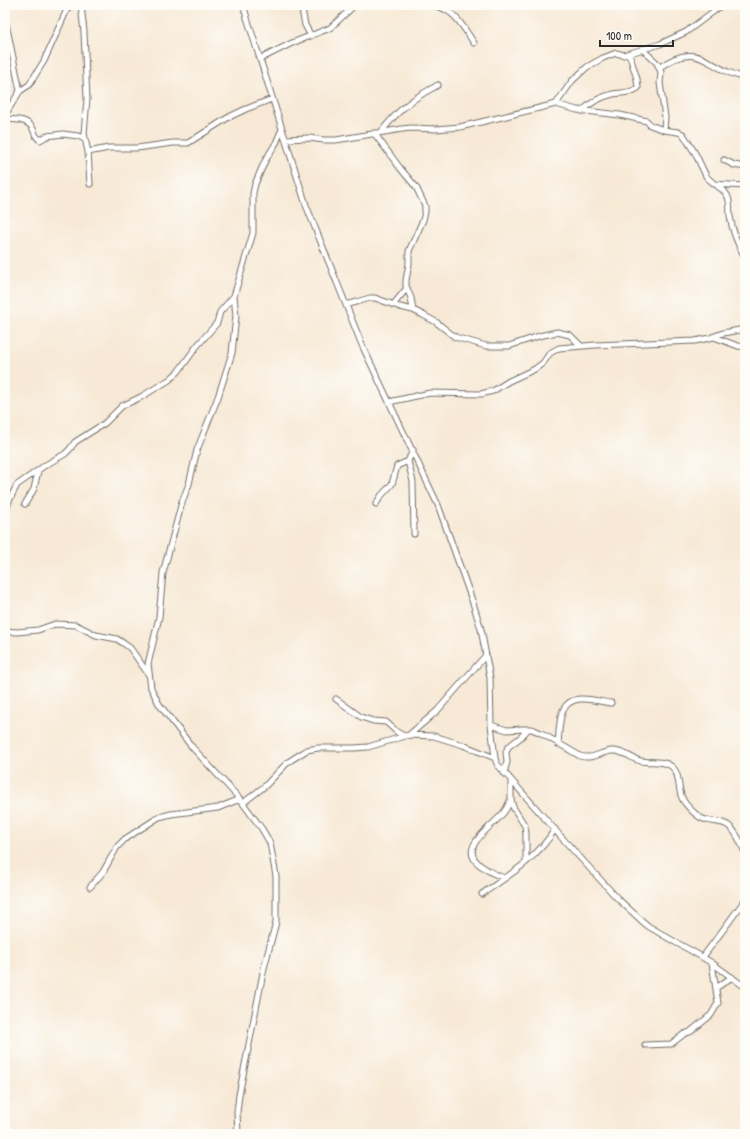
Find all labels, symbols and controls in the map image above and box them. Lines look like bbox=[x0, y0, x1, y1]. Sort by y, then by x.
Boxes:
scale bar bbox=[600, 22, 673, 48]
text: 100 m bbox=[606, 27, 632, 44]

